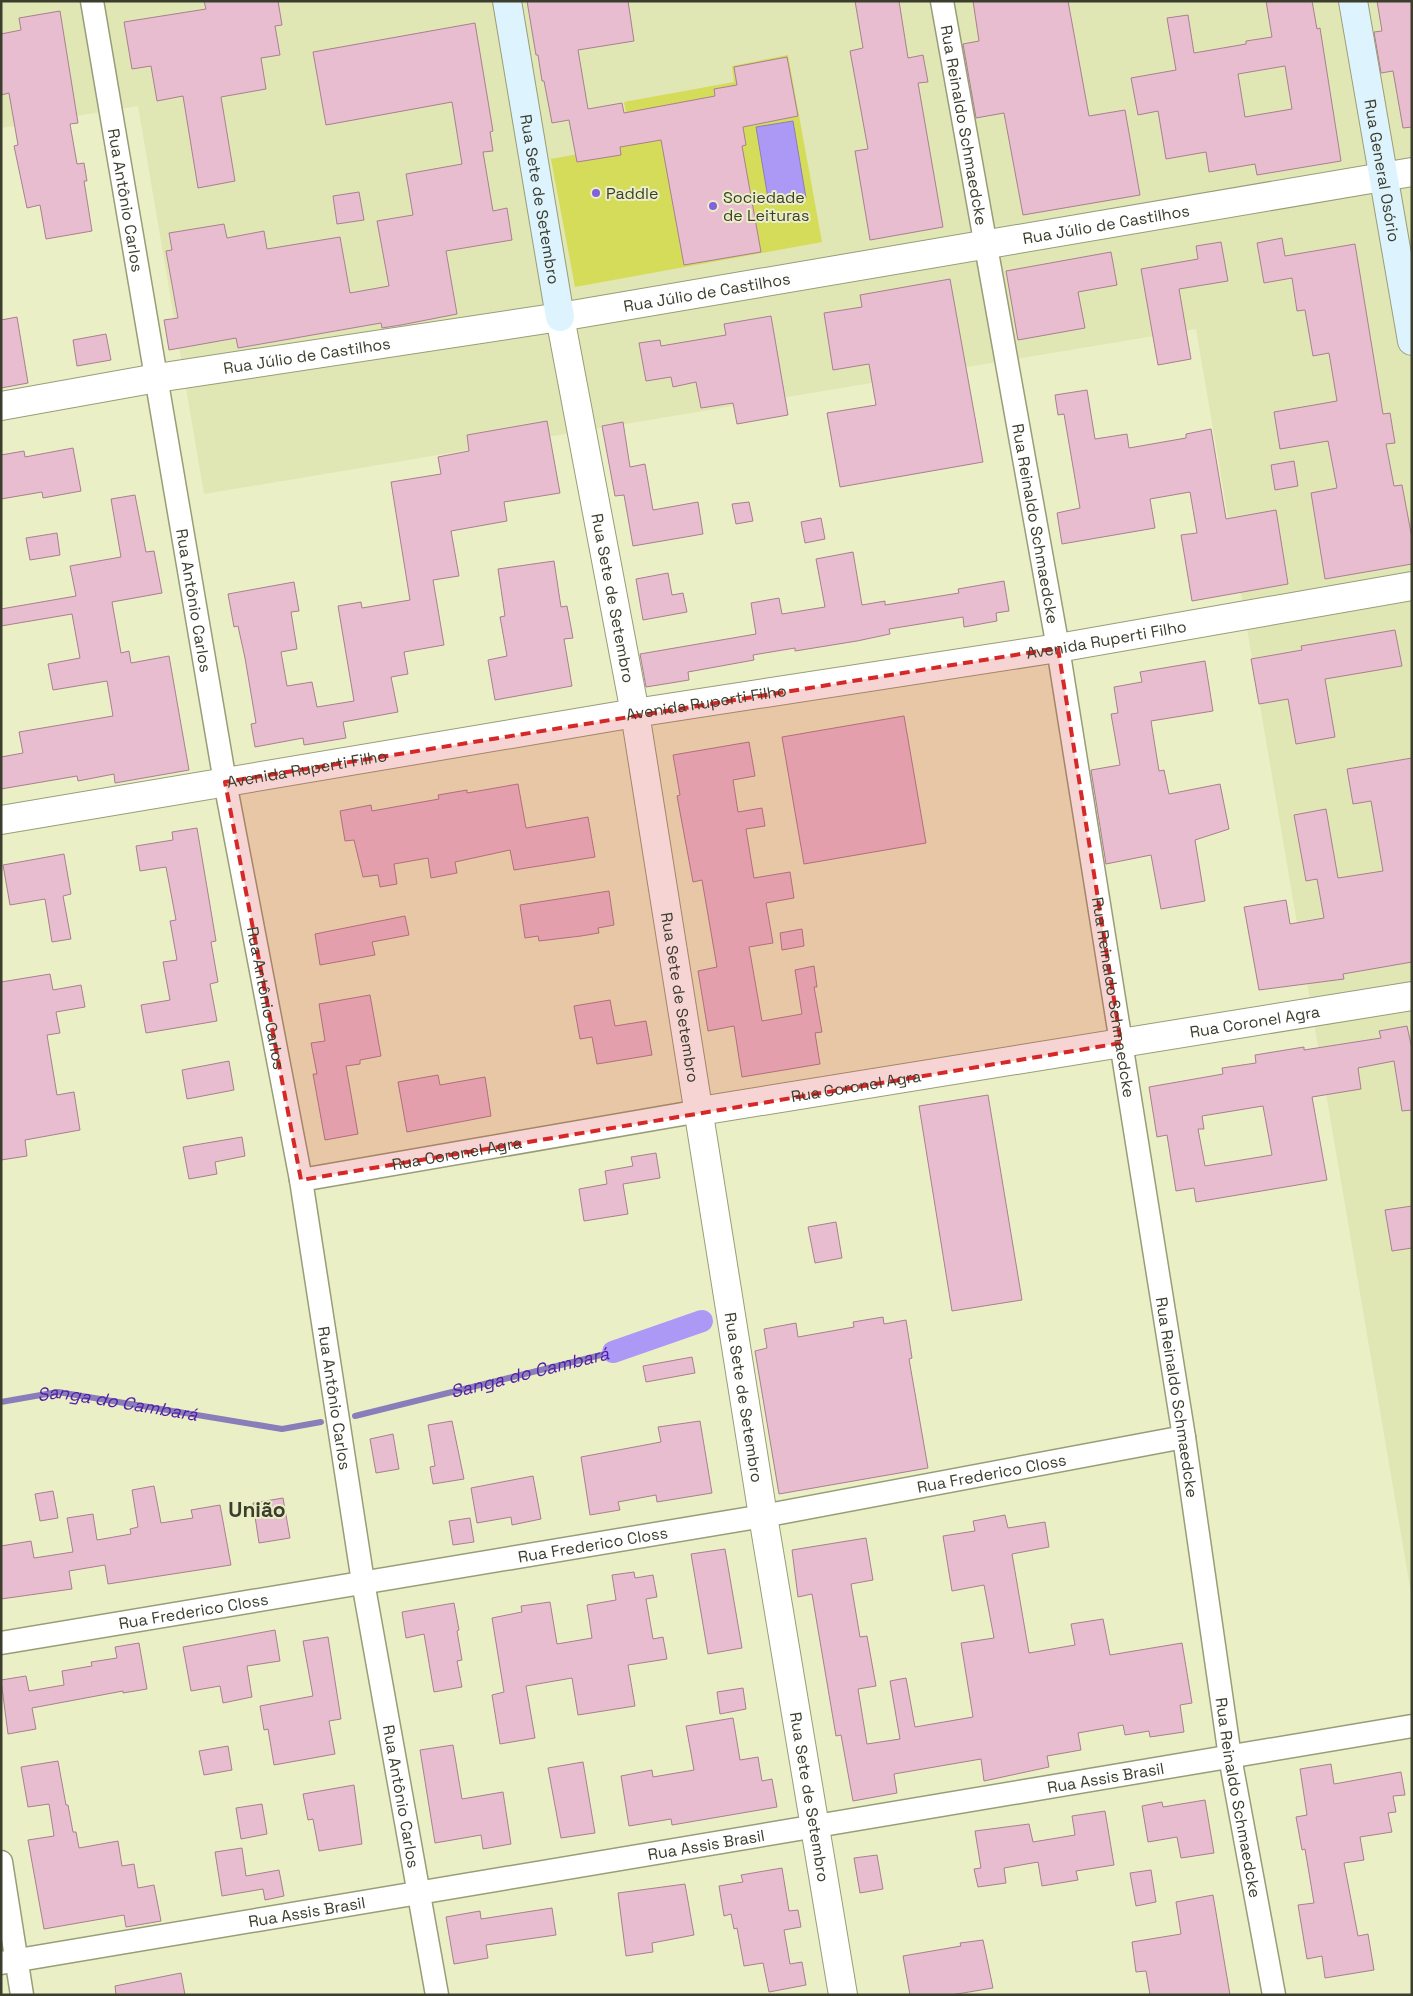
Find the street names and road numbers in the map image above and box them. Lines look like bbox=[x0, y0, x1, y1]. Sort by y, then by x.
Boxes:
street label: Rua Reinaldo Schmaedcke bbox=[935, 23, 992, 227]
street label: Rua General Osório bbox=[1359, 98, 1405, 244]
street label: Rua Sete de Setembro bbox=[515, 113, 564, 286]
street label: Rua Antônio Carlos bbox=[103, 127, 148, 274]
street label: Rua Júlio de Castilhos bbox=[1021, 200, 1191, 249]
street label: Rua Júlio de Castilhos bbox=[622, 268, 792, 317]
street label: Rua Júlio de Castilhos bbox=[222, 333, 392, 379]
street label: Rua Reinaldo Schmaedcke bbox=[1007, 422, 1063, 626]
street label: Rua Sete de Setembro bbox=[586, 512, 639, 685]
street label: Rua Antônio Carlos bbox=[171, 527, 216, 674]
street label: Avenida Ruperti Filho bbox=[1025, 616, 1188, 664]
street label: Avenida Ruperti Filho bbox=[624, 680, 788, 725]
street label: Avenida Ruperti Filho bbox=[225, 745, 389, 793]
street label: Rua Reinaldo Schmaedcke bbox=[1087, 895, 1140, 1099]
street label: Rua Sete de Setembro bbox=[656, 911, 704, 1084]
street label: Rua Antônio Carlos bbox=[242, 925, 290, 1071]
street label: Rua Coronel Agra bbox=[1188, 1001, 1321, 1043]
street label: Rua Coronel Agra bbox=[789, 1065, 923, 1107]
street label: Rua Coronel Agra bbox=[390, 1132, 523, 1175]
street label: Rua Reinaldo Schmaedcke bbox=[1151, 1295, 1203, 1499]
street label: Rua Sete de Setembro bbox=[720, 1311, 768, 1484]
street label: Rua Antônio Carlos bbox=[313, 1325, 356, 1471]
street label: Rua Frederico Closs bbox=[915, 1449, 1068, 1498]
street label: Rua Frederico Closs bbox=[517, 1522, 669, 1568]
street label: Rua Frederico Closs bbox=[117, 1589, 270, 1634]
street label: Rua Reinaldo Schmaedcke bbox=[1211, 1696, 1266, 1900]
street label: Rua Sete de Setembro bbox=[785, 1710, 834, 1884]
street label: Rua Antônio Carlos bbox=[378, 1723, 424, 1870]
street label: Rua Assis Brasil bbox=[1046, 1758, 1166, 1798]
street label: Rua Assis Brasil bbox=[646, 1825, 766, 1865]
street label: Rua Assis Brasil bbox=[247, 1892, 367, 1932]

